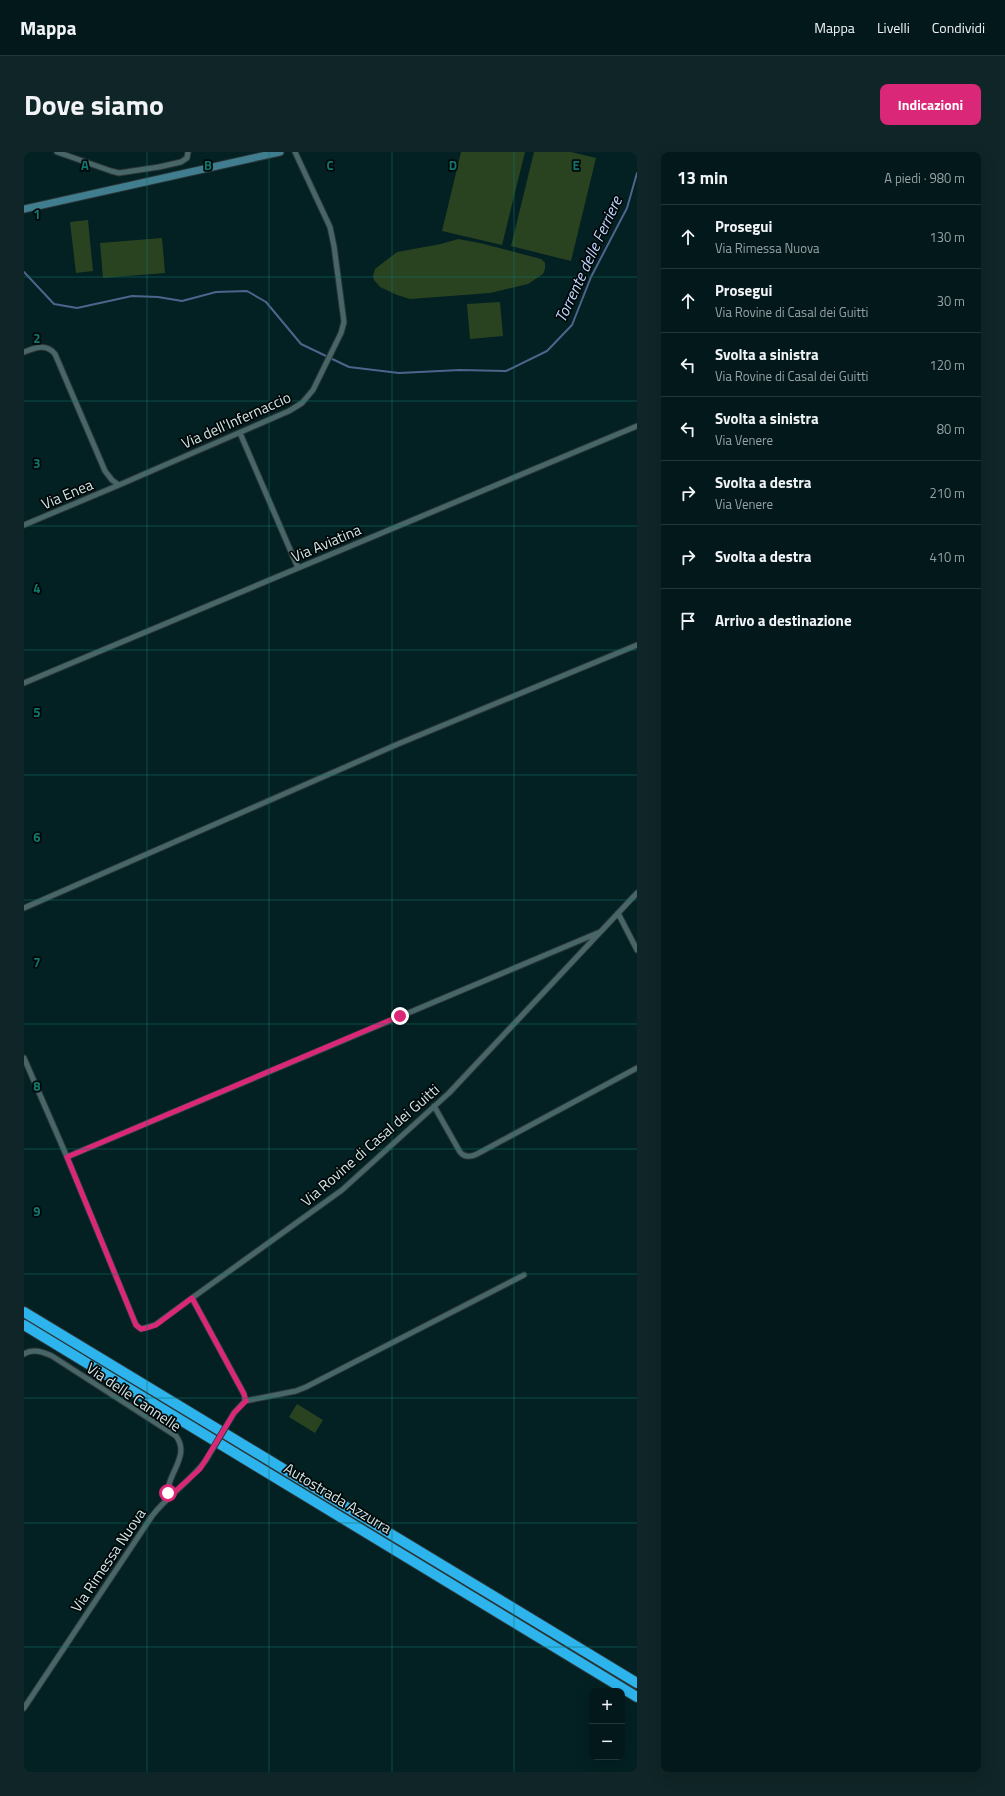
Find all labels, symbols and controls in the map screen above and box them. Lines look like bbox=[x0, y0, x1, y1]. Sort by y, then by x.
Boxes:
text: Mappa bbox=[20, 13, 76, 42]
text: Mappa bbox=[814, 17, 855, 38]
text: Livelli bbox=[877, 17, 910, 38]
text: Condividi bbox=[932, 17, 985, 38]
text: Dove siamo bbox=[24, 83, 164, 126]
button: Indicazioni bbox=[880, 84, 981, 125]
text: A bbox=[81, 155, 89, 175]
text: B bbox=[204, 155, 212, 175]
text: C bbox=[326, 155, 334, 175]
text: D bbox=[449, 155, 457, 175]
text: E bbox=[572, 155, 580, 175]
text: 13 min bbox=[677, 165, 728, 191]
text: A piedi · 980 m bbox=[884, 168, 965, 188]
water label: Torrente delle Ferriere bbox=[548, 191, 628, 326]
text: 1 bbox=[33, 204, 41, 224]
text: Prosegui bbox=[715, 215, 772, 238]
icon: ahead bbox=[677, 226, 699, 248]
text: 130 m bbox=[929, 227, 965, 247]
text: Via Rimessa Nuova bbox=[715, 238, 820, 258]
text: Prosegui bbox=[715, 279, 772, 302]
icon: ahead bbox=[677, 290, 699, 312]
text: 30 m bbox=[937, 291, 965, 311]
text: Via Rovine di Casal dei Guitti bbox=[715, 302, 868, 322]
text: 2 bbox=[33, 328, 41, 348]
text: Svolta a sinistra bbox=[715, 343, 819, 366]
icon: left bbox=[677, 354, 699, 376]
text: 120 m bbox=[929, 355, 965, 375]
text: Via Rovine di Casal dei Guitti bbox=[715, 366, 868, 386]
street label: Via dell'Infernaccio bbox=[178, 386, 294, 454]
text: Svolta a sinistra bbox=[715, 407, 819, 430]
icon: left bbox=[677, 418, 699, 440]
text: 80 m bbox=[937, 419, 965, 439]
text: Via Venere bbox=[715, 430, 773, 450]
text: 3 bbox=[33, 453, 41, 473]
text: Svolta a destra bbox=[715, 471, 812, 494]
street label: Via Enea bbox=[38, 473, 97, 515]
icon: right bbox=[677, 482, 699, 504]
text: 210 m bbox=[929, 483, 965, 503]
text: Via Venere bbox=[715, 494, 773, 514]
street label: Via Aviatina bbox=[288, 518, 365, 568]
text: Svolta a destra bbox=[715, 545, 812, 568]
icon: right bbox=[677, 546, 699, 568]
text: 410 m bbox=[929, 547, 965, 567]
text: 4 bbox=[33, 578, 41, 598]
text: Arrivo a destinazione bbox=[715, 609, 852, 632]
icon: arrive bbox=[677, 610, 699, 632]
text: 5 bbox=[33, 702, 41, 722]
text: 6 bbox=[33, 827, 41, 847]
text: 7 bbox=[33, 952, 41, 972]
route end bbox=[391, 1007, 409, 1025]
text: 8 bbox=[33, 1076, 41, 1096]
street label: Via Rovine di Casal dei Guitti bbox=[296, 1078, 444, 1212]
text: 9 bbox=[33, 1201, 41, 1221]
street label: Via delle Cannelle bbox=[82, 1357, 186, 1437]
street label: Autostrada Azzurra bbox=[280, 1457, 397, 1540]
route start bbox=[159, 1484, 177, 1502]
street label: Via Rimessa Nuova bbox=[65, 1503, 152, 1616]
map controls bbox=[589, 1688, 625, 1760]
button: + bbox=[589, 1688, 625, 1724]
button: − bbox=[589, 1724, 625, 1760]

